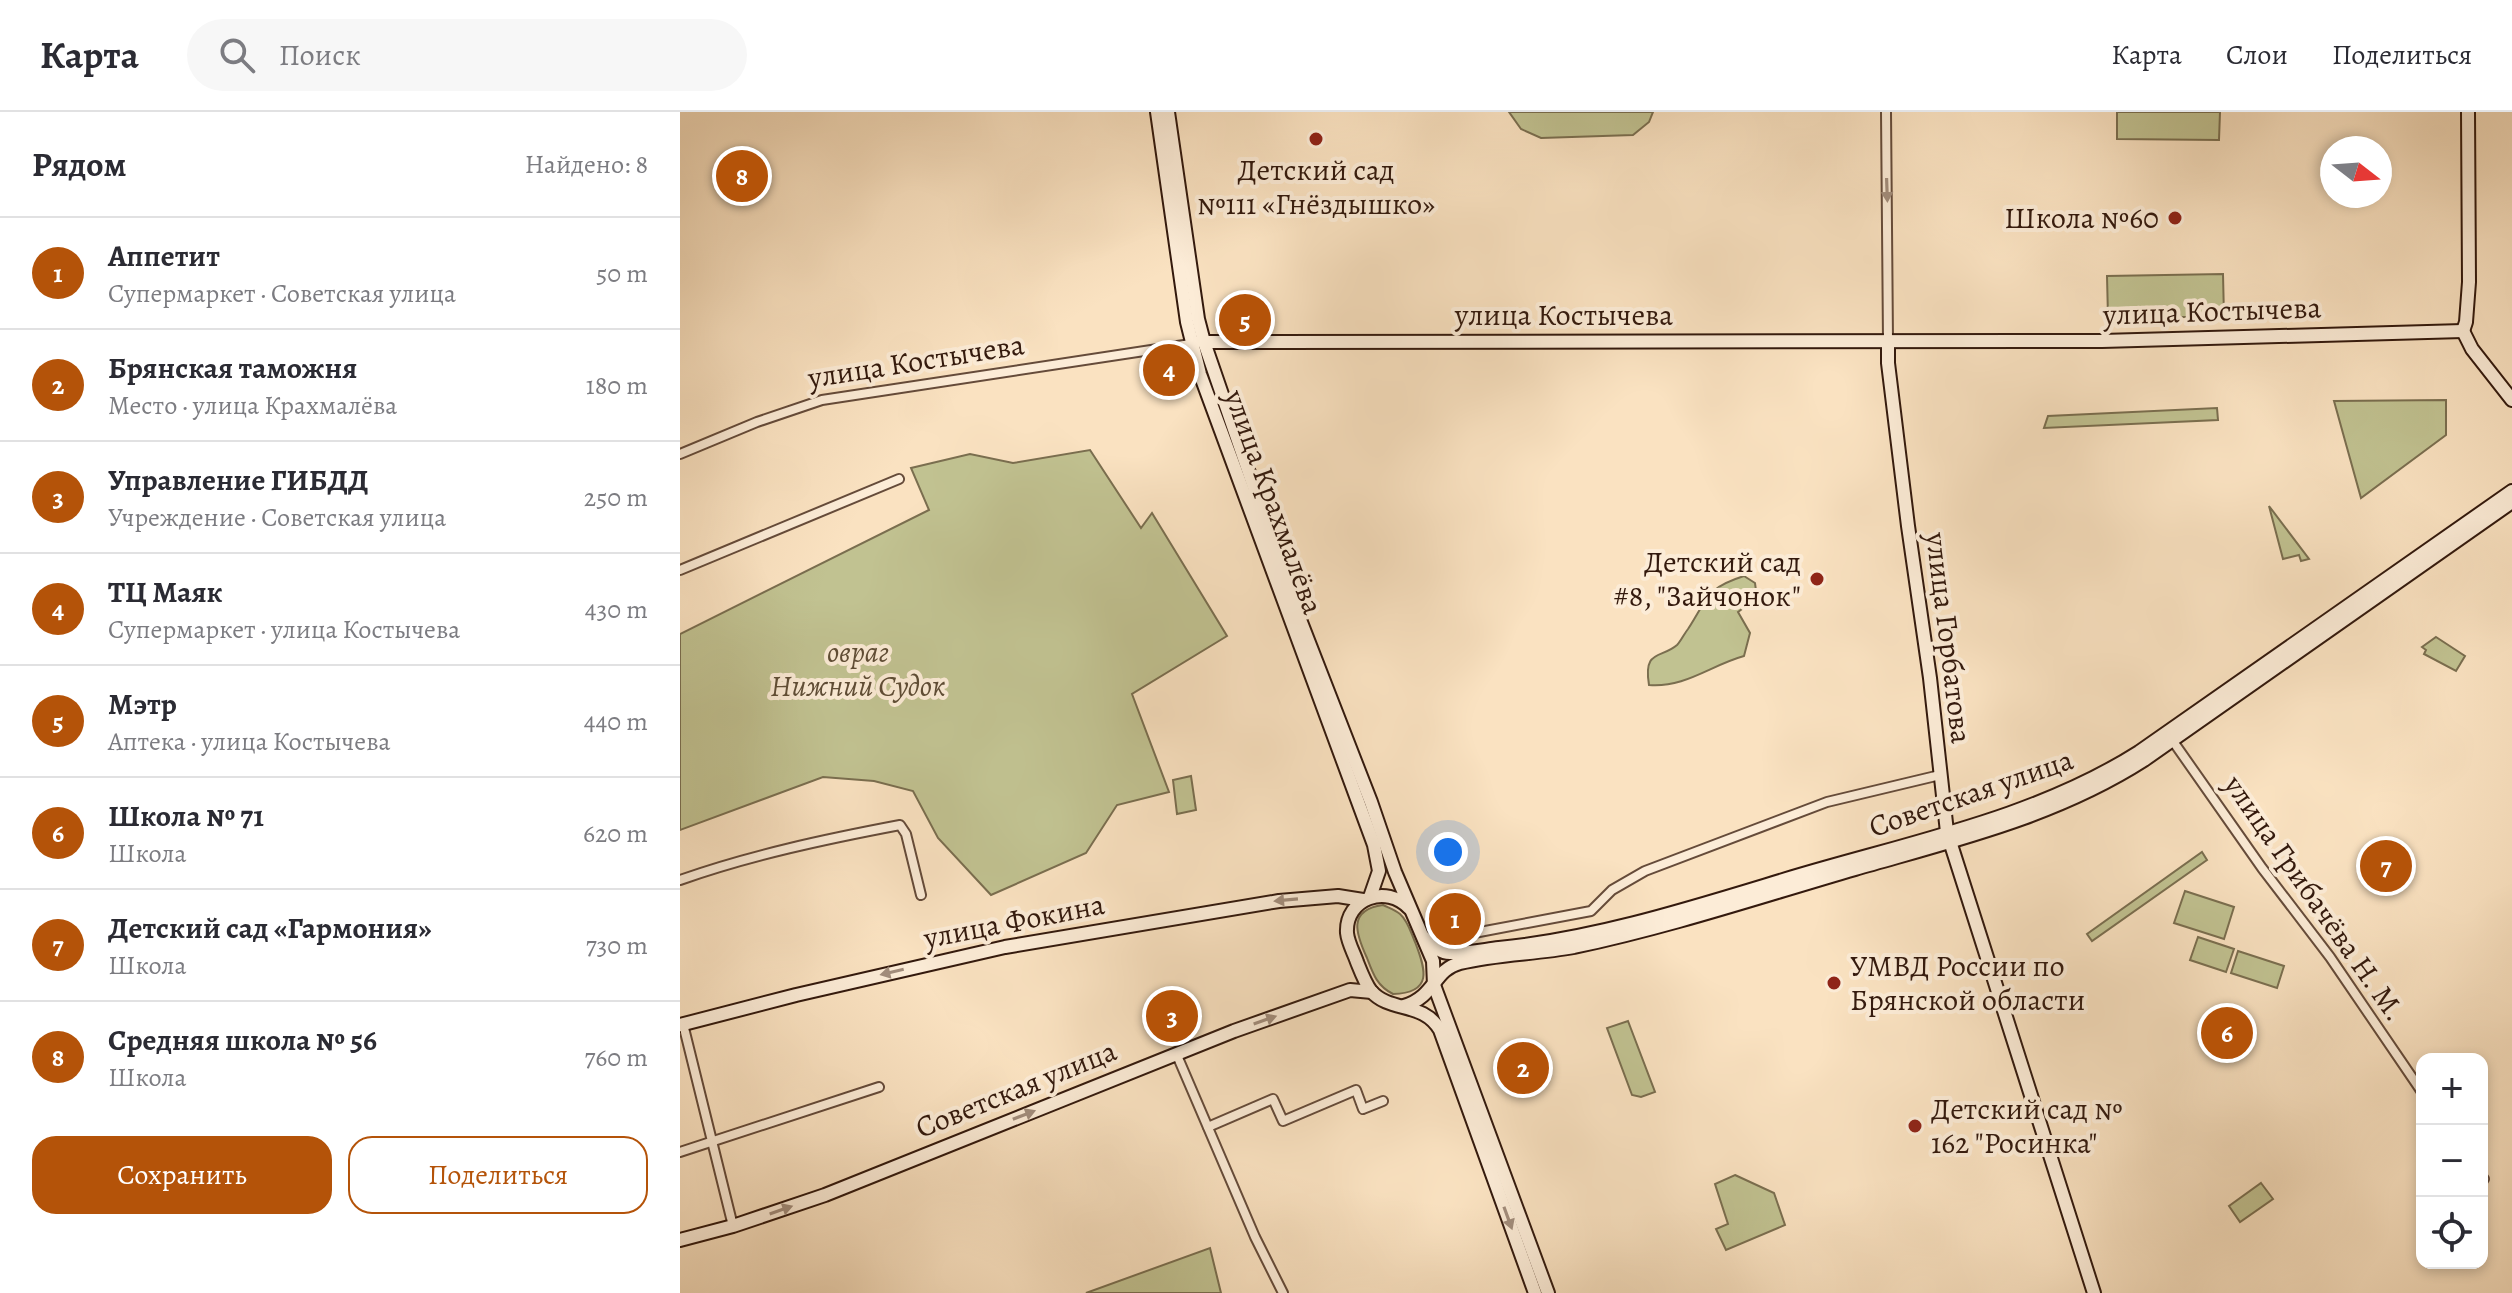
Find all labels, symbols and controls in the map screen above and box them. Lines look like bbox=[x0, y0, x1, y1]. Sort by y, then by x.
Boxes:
search box bbox=[187, 19, 747, 91]
text: Карта bbox=[40, 29, 139, 81]
icon: search bbox=[215, 33, 259, 77]
text: Поиск bbox=[279, 35, 361, 75]
text: Карта bbox=[2111, 36, 2182, 74]
text: Слои bbox=[2226, 36, 2288, 74]
text: Поделиться bbox=[2332, 36, 2472, 74]
marker: Детский сад №111 «Гнёздышко» bbox=[1307, 130, 1325, 148]
north arrow bbox=[2320, 136, 2392, 208]
text: Рядом bbox=[32, 141, 126, 188]
pin: 8 bbox=[716, 146, 768, 206]
text: Найдено: 8 bbox=[525, 147, 648, 182]
place label: Детский сад №111 «Гнёздышко» bbox=[1197, 150, 1435, 224]
one-way arrow bbox=[1881, 178, 1894, 203]
place label: Школа №60 bbox=[2004, 198, 2159, 238]
marker: Школа №60 bbox=[2166, 209, 2184, 227]
text: Аппетит bbox=[108, 236, 220, 276]
text: 1 bbox=[53, 256, 63, 291]
text: 50 m bbox=[596, 256, 648, 291]
text: Супермаркет · Советская улица bbox=[108, 276, 456, 311]
street label: улица Костычева bbox=[2101, 287, 2322, 335]
pin: 5 bbox=[1219, 290, 1271, 350]
street label: улица Костычева bbox=[1454, 295, 1673, 335]
street label: улица Костычева bbox=[804, 324, 1027, 398]
pin: 4 bbox=[1143, 340, 1195, 400]
text: Брянская таможня bbox=[108, 348, 357, 388]
text: 2 bbox=[52, 368, 64, 403]
text: 180 m bbox=[586, 368, 648, 403]
street label: улица Крахмалёва bbox=[1215, 383, 1333, 620]
text: Место · улица Крахмалёва bbox=[108, 388, 397, 423]
text: Управление ГИБДД bbox=[108, 460, 369, 500]
text: 3 bbox=[52, 480, 64, 515]
text: 250 m bbox=[584, 480, 648, 515]
text: Учреждение · Советская улица bbox=[108, 500, 446, 535]
street label: улица Горбатова bbox=[1916, 529, 1982, 746]
place label: Детский сад #8, "Зайчонок" bbox=[1614, 542, 1801, 616]
marker: Детский сад #8, "Зайчонок" bbox=[1808, 570, 1826, 588]
text: ТЦ Маяк bbox=[108, 572, 223, 612]
text: 4 bbox=[52, 592, 64, 627]
text: 430 m bbox=[585, 592, 648, 627]
text: Супермаркет · улица Костычева bbox=[108, 612, 460, 647]
park label: овраг Нижний Судок bbox=[770, 632, 946, 706]
text: Мэтр bbox=[108, 684, 177, 724]
text: 5 bbox=[52, 704, 64, 739]
text: 440 m bbox=[584, 704, 648, 739]
text: Аптека · улица Костычева bbox=[108, 724, 391, 759]
street label: Советская улица bbox=[1864, 739, 2079, 847]
street label: улица Грибачёва Н. М. bbox=[2214, 766, 2415, 1029]
text: Школа № 71 bbox=[108, 796, 264, 836]
text: 6 bbox=[52, 816, 64, 851]
text: 620 m bbox=[583, 816, 648, 851]
your location bbox=[1428, 832, 1468, 872]
text: Школа bbox=[108, 836, 186, 871]
pin: 7 bbox=[2360, 836, 2412, 896]
street label: улица Фокина bbox=[919, 884, 1108, 958]
pin: 1 bbox=[1429, 889, 1481, 949]
one-way arrow bbox=[1273, 894, 1298, 907]
text: Детский сад «Гармония» bbox=[108, 908, 432, 948]
text: 7 bbox=[52, 928, 64, 963]
text: 730 m bbox=[586, 928, 648, 963]
place label: УМВД России по Брянской области bbox=[1850, 946, 2085, 1020]
text: Школа bbox=[108, 948, 186, 983]
one-way arrow bbox=[880, 966, 905, 979]
marker: УМВД России по Брянской области bbox=[1825, 974, 1843, 992]
pin: 3 bbox=[1146, 986, 1198, 1046]
pin: 6 bbox=[2201, 1003, 2253, 1063]
one-way arrow bbox=[1254, 1014, 1278, 1026]
text: Средняя школа № 56 bbox=[108, 1020, 377, 1060]
street label: Советская улица bbox=[910, 1030, 1123, 1148]
pin: 2 bbox=[1497, 1038, 1549, 1098]
text: 8 bbox=[52, 1040, 64, 1075]
text: 760 m bbox=[584, 1040, 648, 1075]
map controls bbox=[2416, 1053, 2488, 1269]
button: + bbox=[2416, 1053, 2488, 1125]
text: Школа bbox=[108, 1060, 186, 1095]
place label: Детский сад № 162 "Росинка" bbox=[1931, 1089, 2123, 1163]
one-way arrow bbox=[1012, 1108, 1036, 1121]
marker: Детский сад № 162 "Росинка" bbox=[1906, 1117, 1924, 1135]
button: − bbox=[2416, 1125, 2488, 1197]
button: Сохранить bbox=[32, 1136, 332, 1214]
button: Поделиться bbox=[348, 1136, 648, 1214]
button: locate bbox=[2416, 1197, 2488, 1269]
one-way arrow bbox=[770, 1203, 794, 1215]
one-way arrow bbox=[1502, 1206, 1515, 1230]

